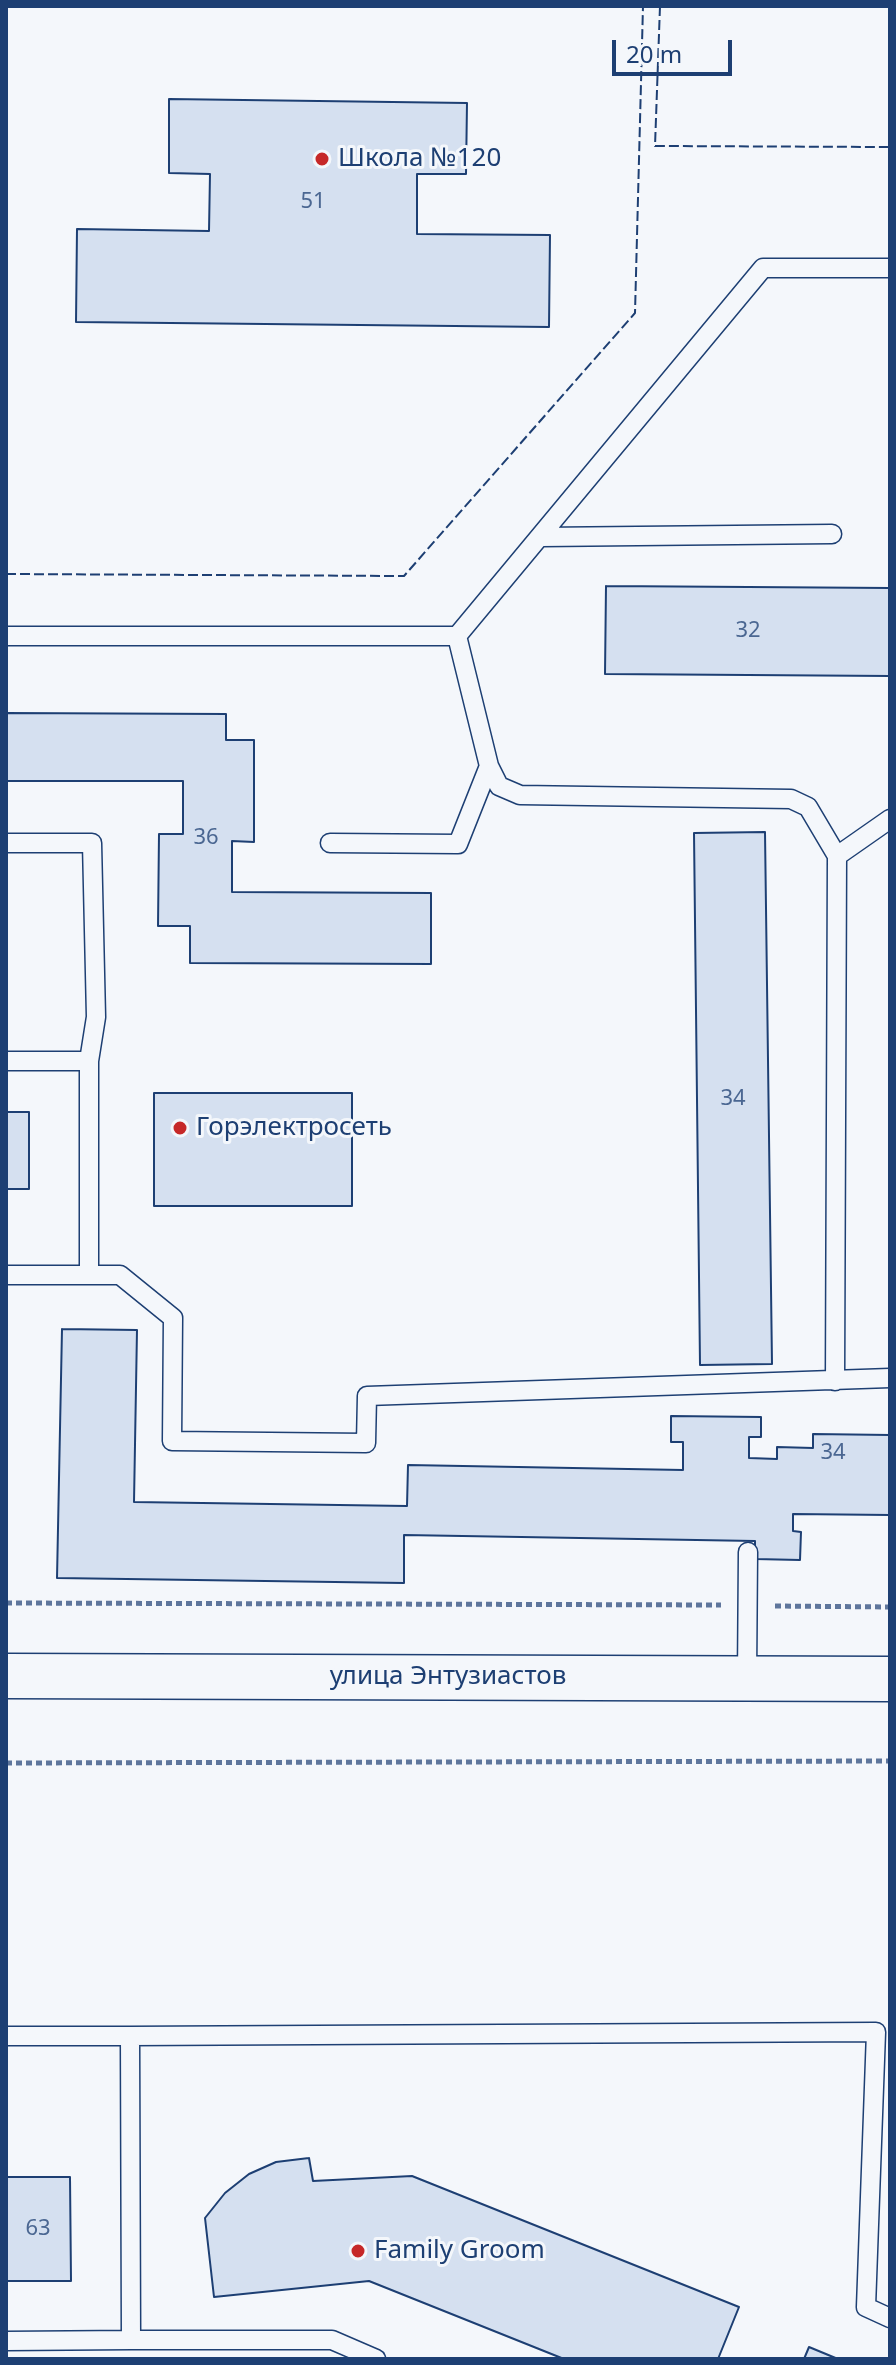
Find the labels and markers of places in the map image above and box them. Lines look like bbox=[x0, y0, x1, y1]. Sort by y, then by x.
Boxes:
place label: Школа №120 bbox=[338, 143, 501, 175]
marker: Школа №120 bbox=[313, 150, 331, 168]
place label: Горэлектросеть bbox=[196, 1112, 392, 1144]
marker: Горэлектросеть bbox=[171, 1119, 189, 1137]
place label: Family Groom bbox=[374, 2235, 545, 2267]
marker: Family Groom bbox=[349, 2242, 367, 2260]

